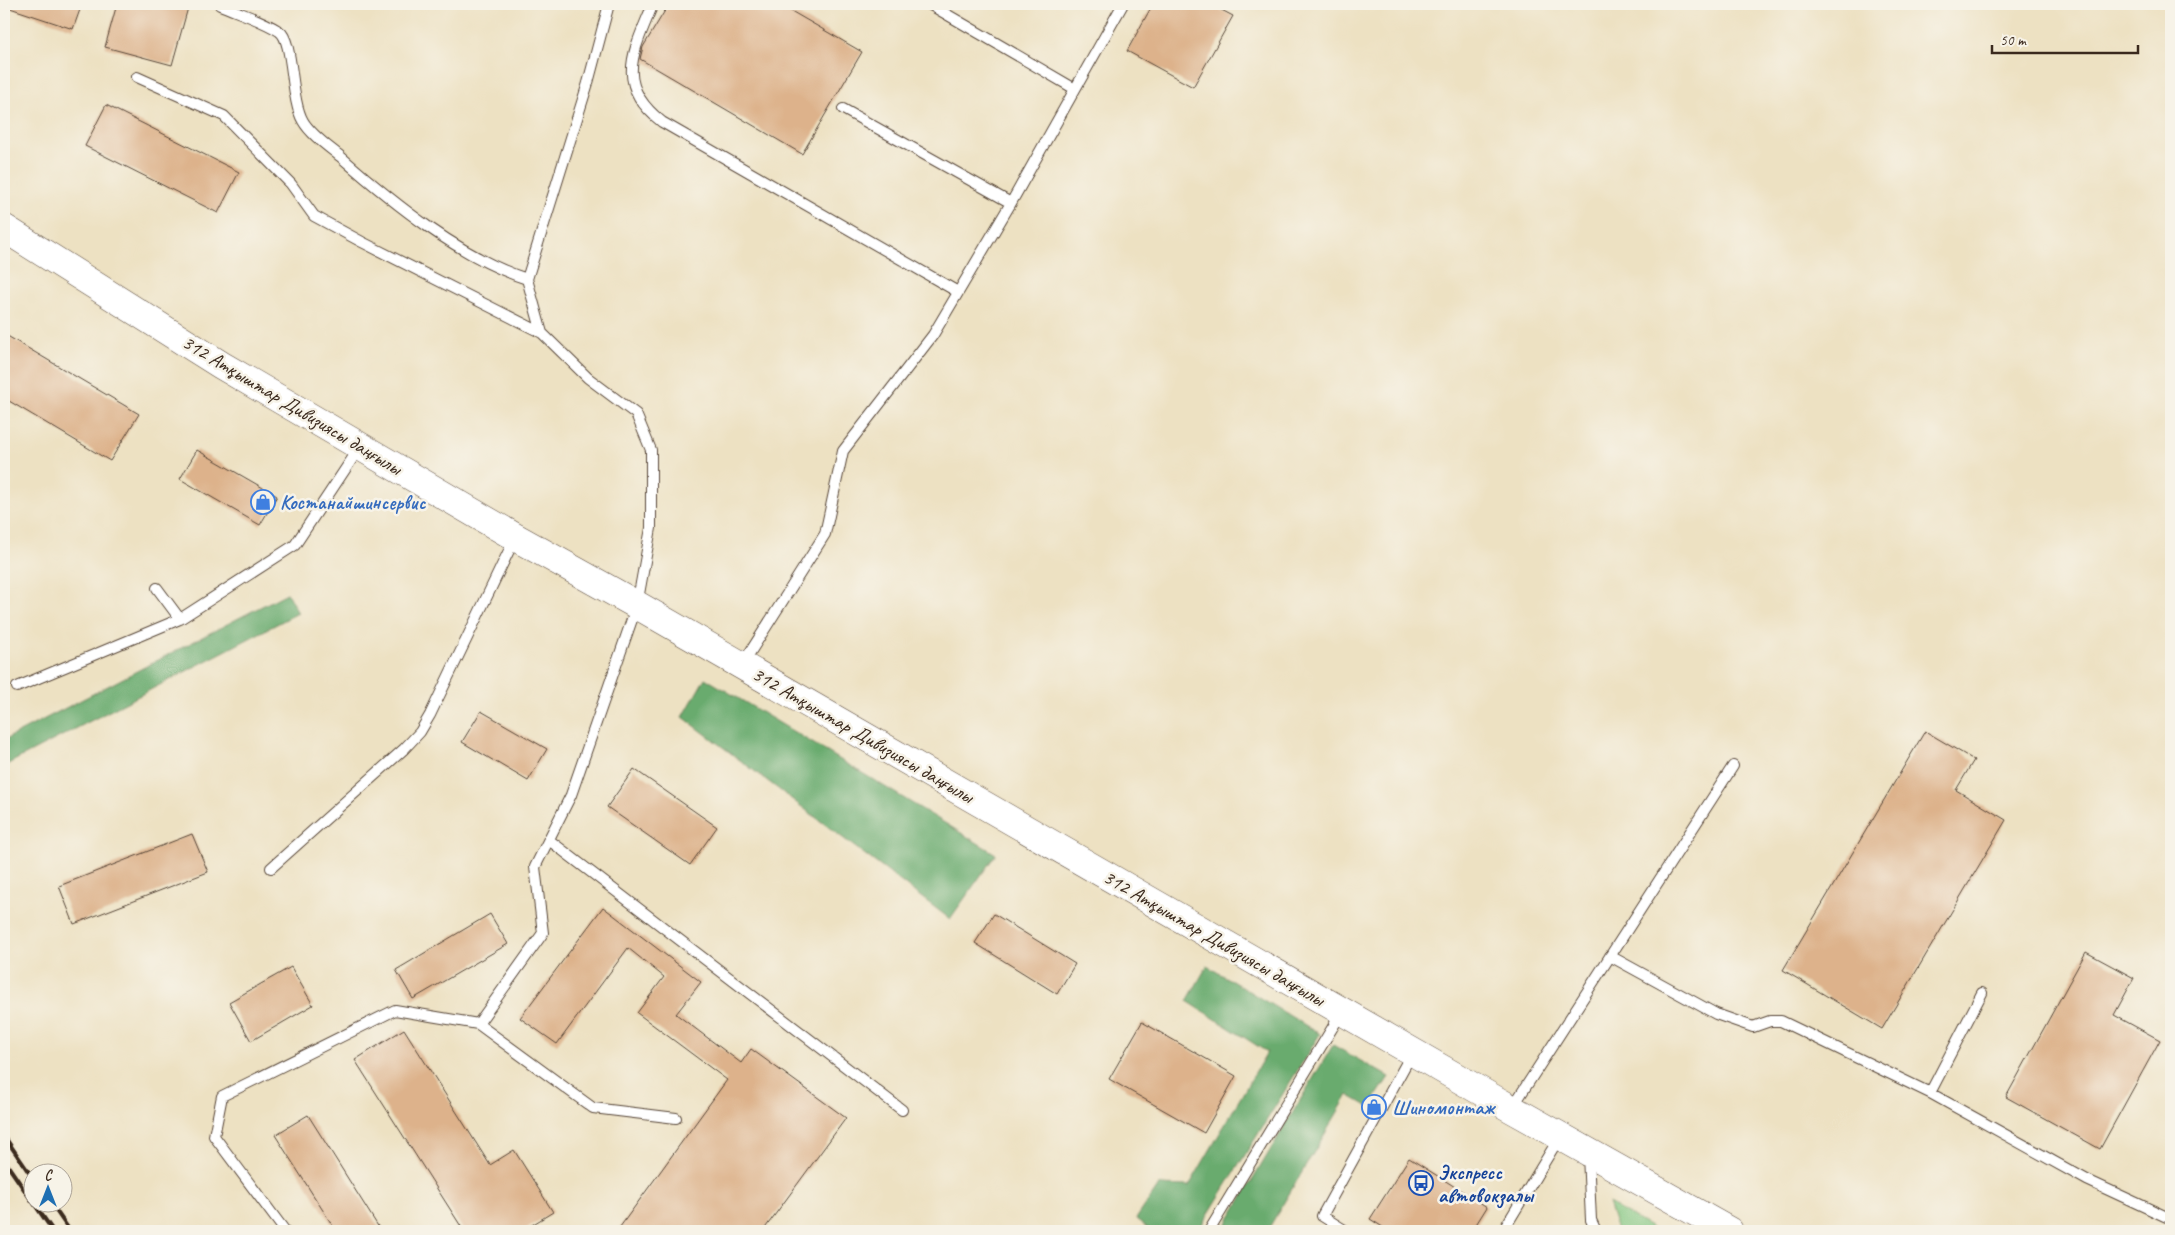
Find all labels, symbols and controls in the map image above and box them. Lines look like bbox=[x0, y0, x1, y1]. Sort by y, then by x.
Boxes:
scale bar bbox=[1992, 22, 2139, 54]
text: 50 m bbox=[2000, 31, 2027, 50]
street label: 312 Атқыштар Дивизиясы даңғылы bbox=[178, 329, 407, 481]
shop icon: Костанайшинсервис bbox=[250, 489, 276, 515]
place label: Костанайшинсервис bbox=[280, 490, 426, 515]
street label: 312 Атқыштар Дивизиясы даңғылы bbox=[748, 661, 979, 809]
street label: 312 Атқыштар Дивизиясы даңғылы bbox=[1099, 864, 1330, 1012]
shop icon: Шиномонтаж bbox=[1361, 1094, 1387, 1120]
place label: Шиномонтаж bbox=[1392, 1095, 1496, 1120]
place label: Экспресс автовокзалы bbox=[1438, 1160, 1535, 1209]
north arrow bbox=[22, 1162, 72, 1212]
text: С bbox=[45, 1167, 54, 1184]
bus stop icon: Экспресс автовокзалы bbox=[1408, 1170, 1434, 1196]

